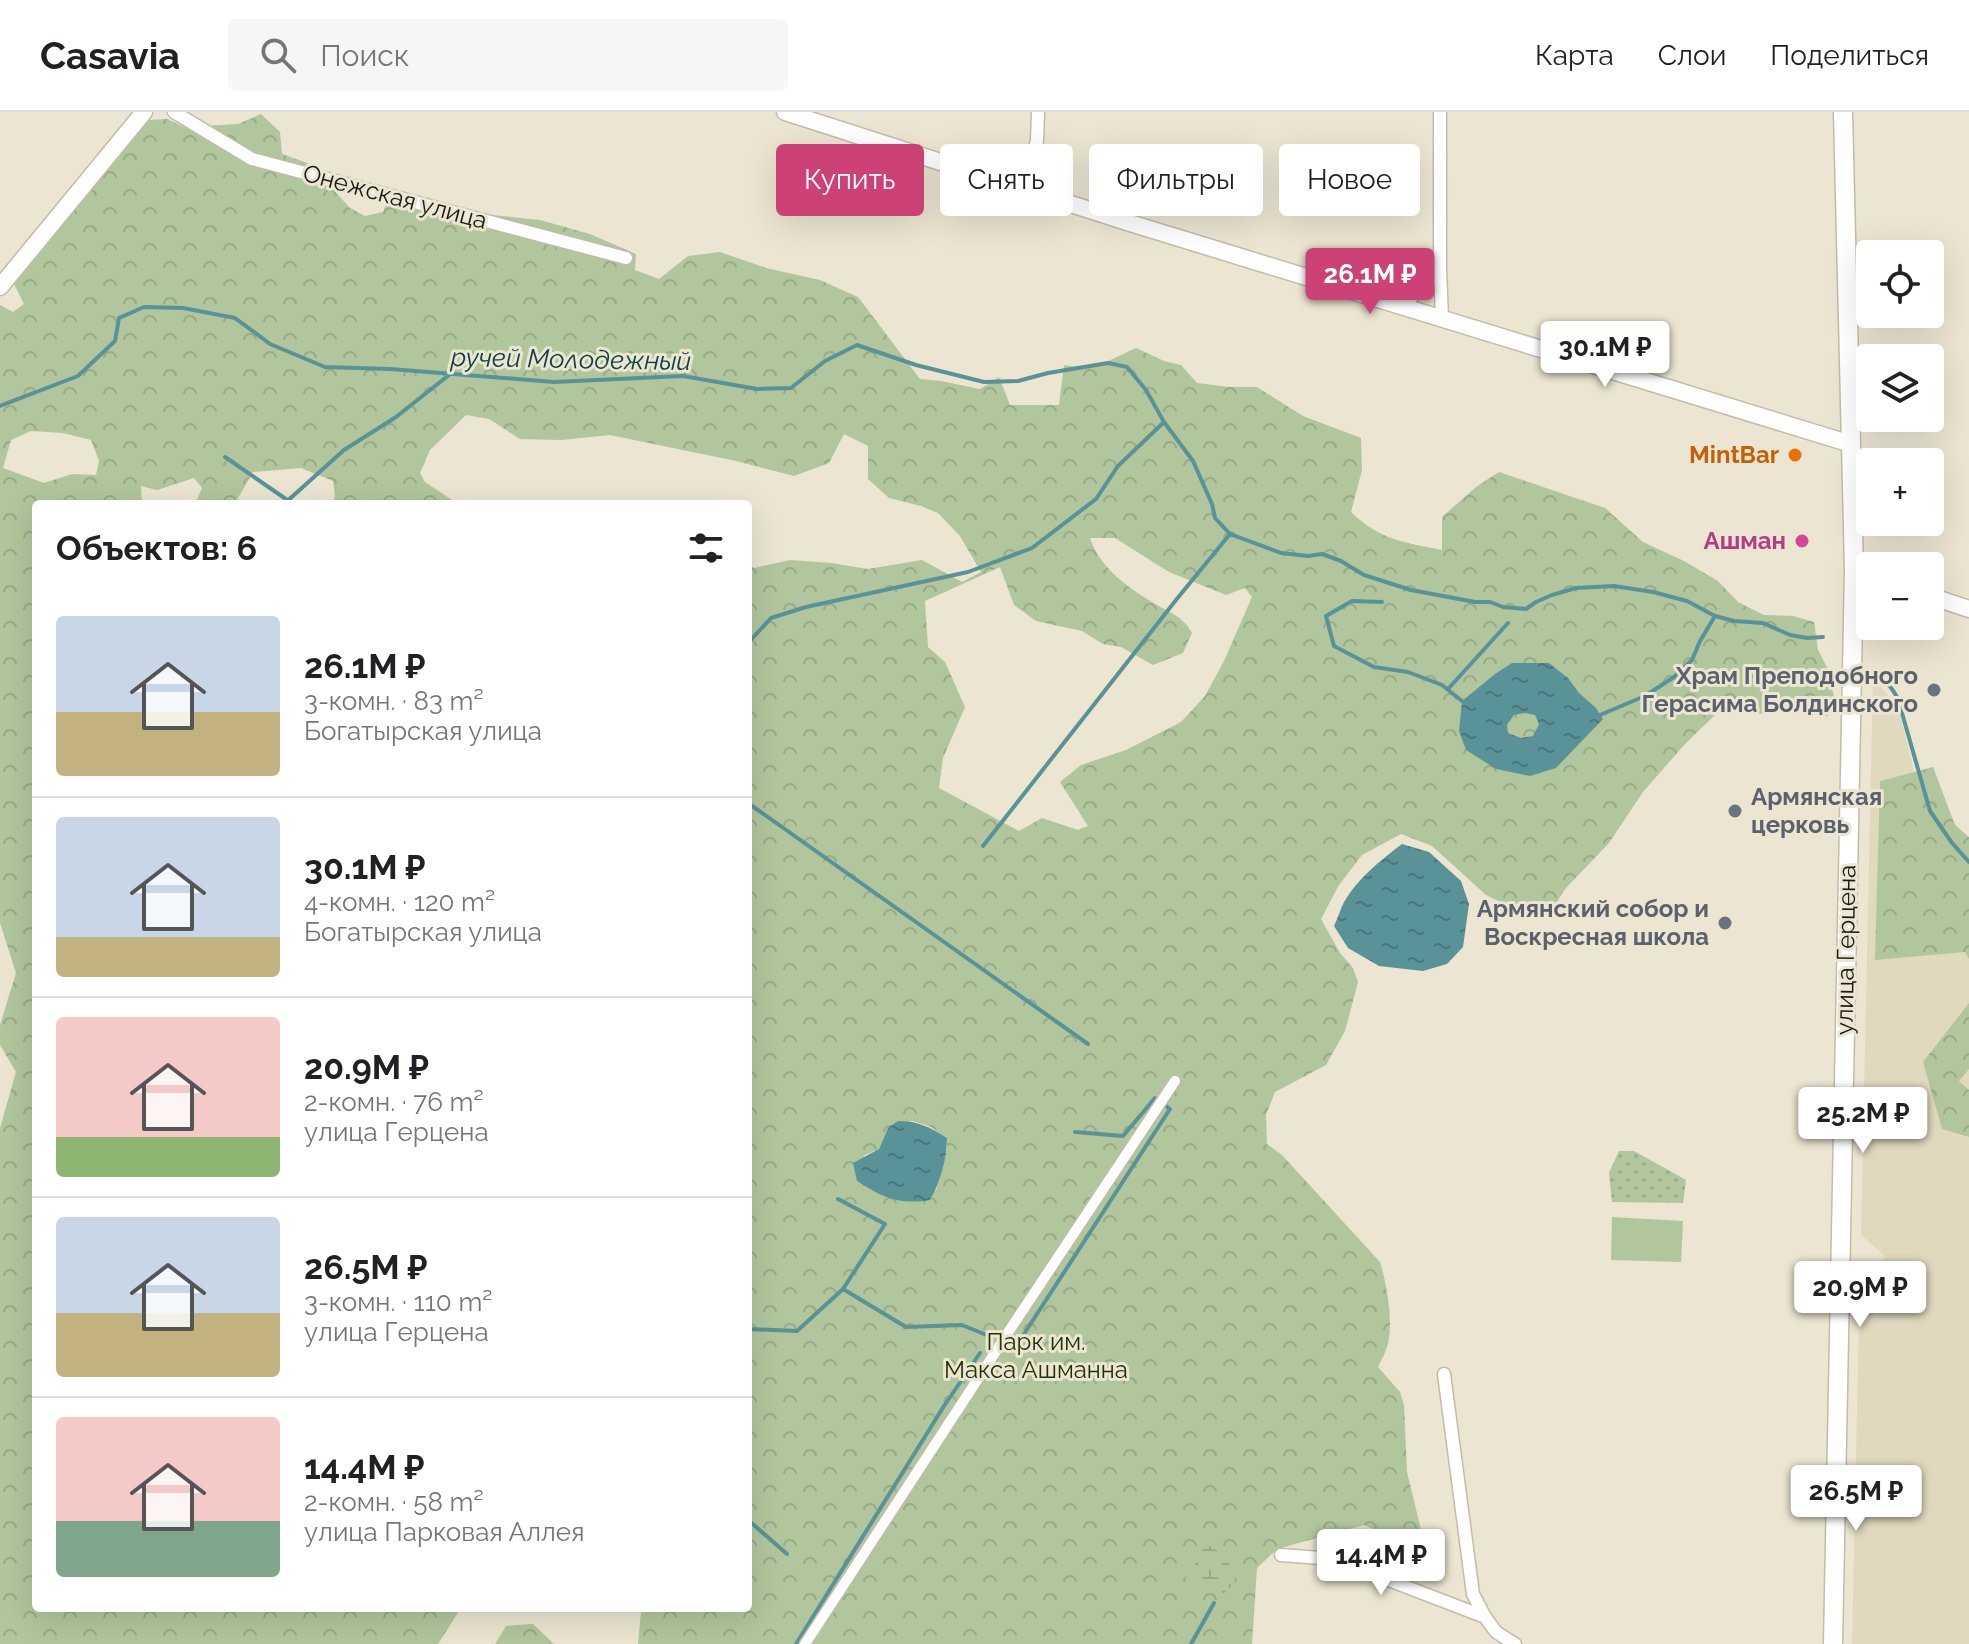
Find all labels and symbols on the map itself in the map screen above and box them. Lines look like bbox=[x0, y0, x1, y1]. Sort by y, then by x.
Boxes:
street label: Онежская улица bbox=[300, 158, 490, 235]
pin: 26.1M ₽ bbox=[1296, 248, 1444, 316]
pin: 30.1M ₽ bbox=[1531, 321, 1679, 389]
water label: ручей Молодежный bbox=[450, 342, 692, 376]
place label: MintBar bbox=[1689, 440, 1779, 469]
marker: MintBar bbox=[1786, 446, 1804, 464]
place label: Ашман bbox=[1704, 526, 1786, 555]
marker: Ашман bbox=[1793, 532, 1811, 550]
place label: Храм Преподобного Герасима Болдинского bbox=[1641, 661, 1918, 718]
marker: Храм Преподобного Герасима Болдинского bbox=[1925, 681, 1943, 699]
place label: Армянская церковь bbox=[1751, 782, 1882, 839]
marker: Армянская церковь bbox=[1726, 802, 1744, 820]
street label: улица Герцена bbox=[1830, 865, 1861, 1035]
place label: Армянский собор и Воскресная школа bbox=[1477, 894, 1709, 951]
marker: Армянский собор и Воскресная школа bbox=[1716, 914, 1734, 932]
pin: 25.2M ₽ bbox=[1789, 1087, 1937, 1155]
pin: 20.9M ₽ bbox=[1786, 1261, 1934, 1329]
park label: Парк им. Макса Ашманна bbox=[944, 1327, 1128, 1384]
pin: 26.5M ₽ bbox=[1782, 1465, 1930, 1533]
pin: 14.4M ₽ bbox=[1307, 1529, 1455, 1597]

